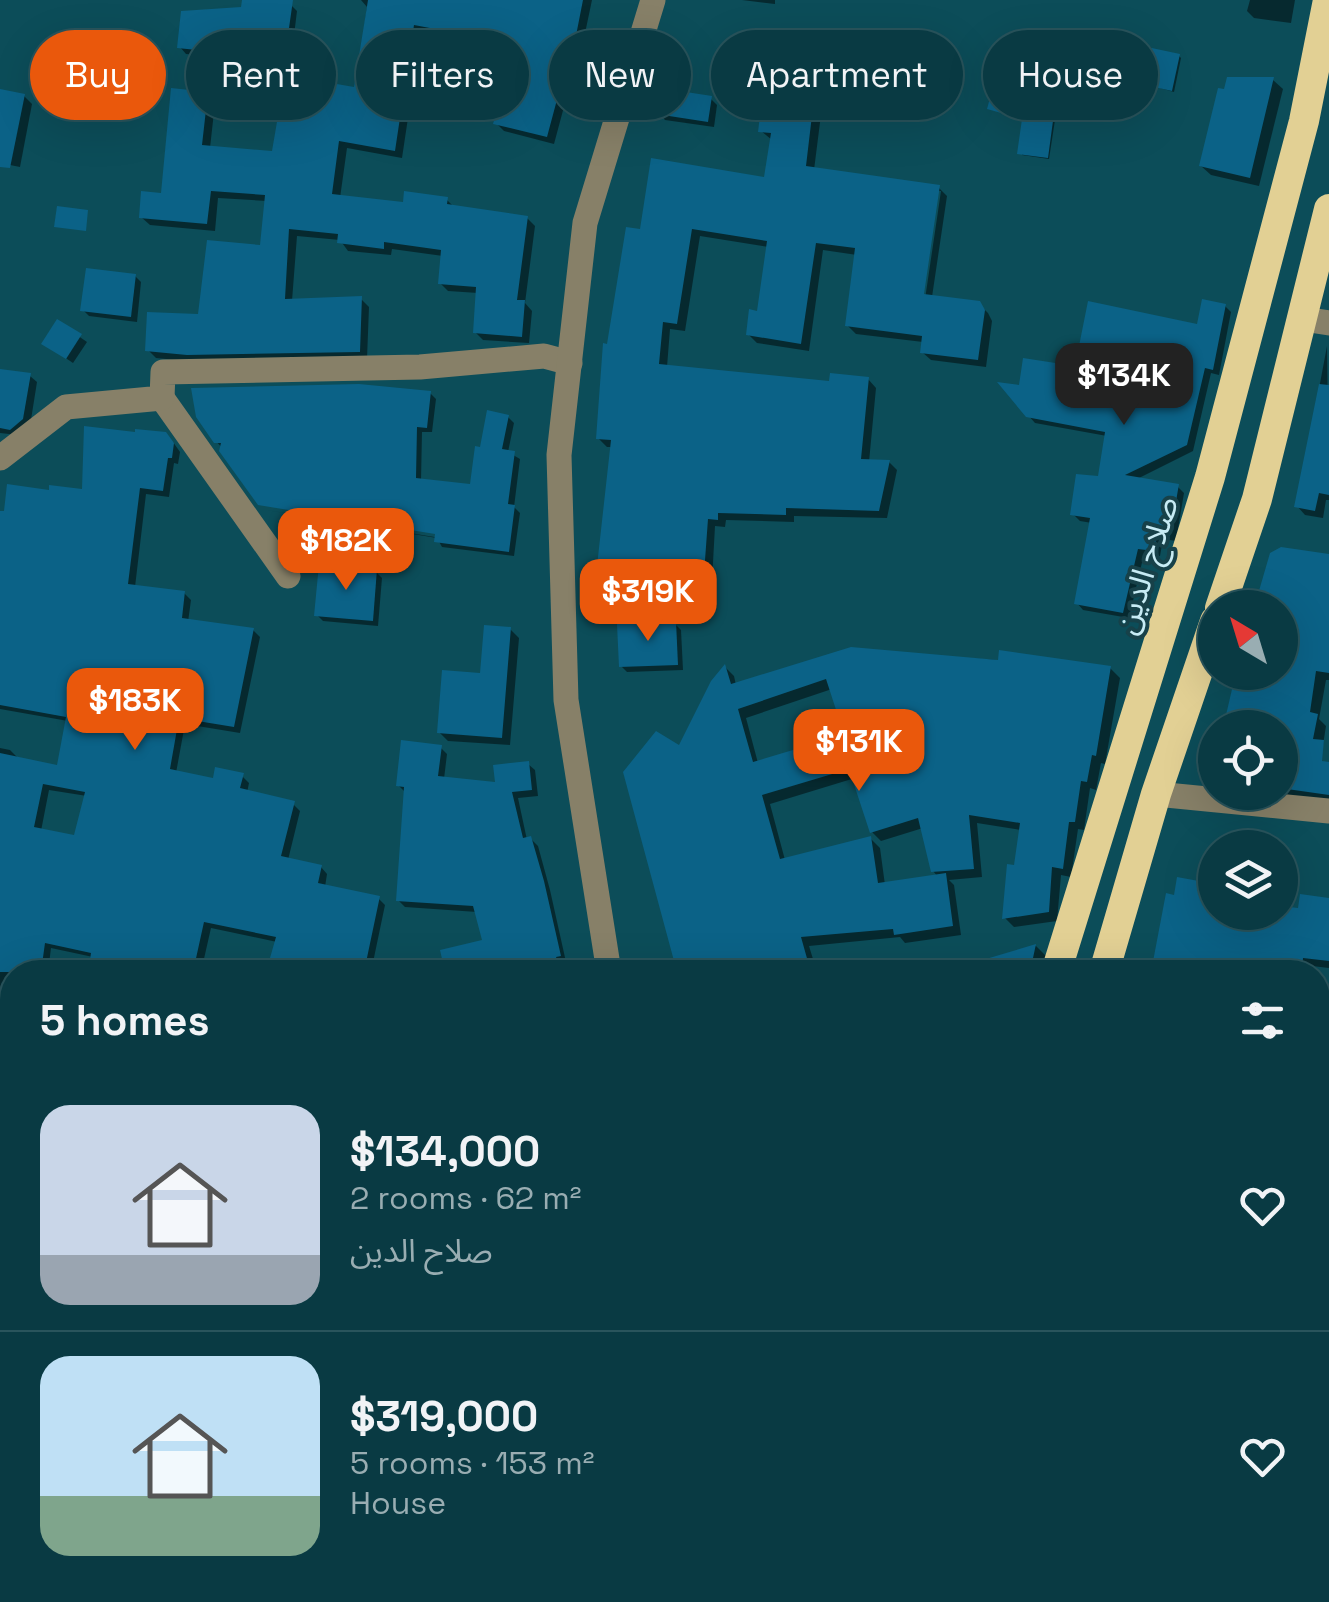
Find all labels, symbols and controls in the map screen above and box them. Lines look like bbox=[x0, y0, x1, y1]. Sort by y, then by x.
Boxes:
chip: Buy bbox=[30, 30, 166, 120]
chip: Rent bbox=[186, 30, 336, 120]
chip: Filters bbox=[356, 30, 529, 120]
chip: New bbox=[549, 30, 691, 120]
chip: Apartment bbox=[711, 30, 963, 120]
chip: House bbox=[983, 30, 1158, 120]
pin: $134K bbox=[1054, 343, 1194, 428]
text: $134K bbox=[1077, 355, 1171, 395]
street label: صلاح الدين bbox=[1105, 491, 1191, 640]
pin: $182K bbox=[276, 508, 416, 593]
text: $182K bbox=[300, 520, 392, 560]
pin: $319K bbox=[578, 559, 718, 644]
text: $319K bbox=[602, 571, 694, 611]
north arrow bbox=[1198, 590, 1298, 690]
map controls bbox=[1198, 590, 1298, 930]
pin: $183K bbox=[65, 668, 205, 753]
text: $183K bbox=[89, 680, 181, 720]
pin: $131K bbox=[789, 709, 929, 794]
button: locate bbox=[1198, 710, 1298, 810]
text: $131K bbox=[815, 721, 903, 761]
button: layers bbox=[1198, 830, 1298, 930]
icon: filters bbox=[1235, 993, 1290, 1048]
text: 5 homes bbox=[40, 994, 210, 1047]
text: $134,000 bbox=[350, 1125, 540, 1178]
icon: home bbox=[120, 1145, 240, 1265]
text: 2 rooms · 62 m² bbox=[350, 1178, 582, 1218]
icon: heart bbox=[1235, 1178, 1290, 1233]
text: صلاح الدين bbox=[350, 1231, 493, 1271]
text: $319,000 bbox=[350, 1390, 538, 1443]
icon: home bbox=[120, 1396, 240, 1516]
icon: heart bbox=[1235, 1429, 1290, 1484]
text: 5 rooms · 153 m² bbox=[350, 1443, 595, 1483]
text: House bbox=[350, 1483, 446, 1523]

